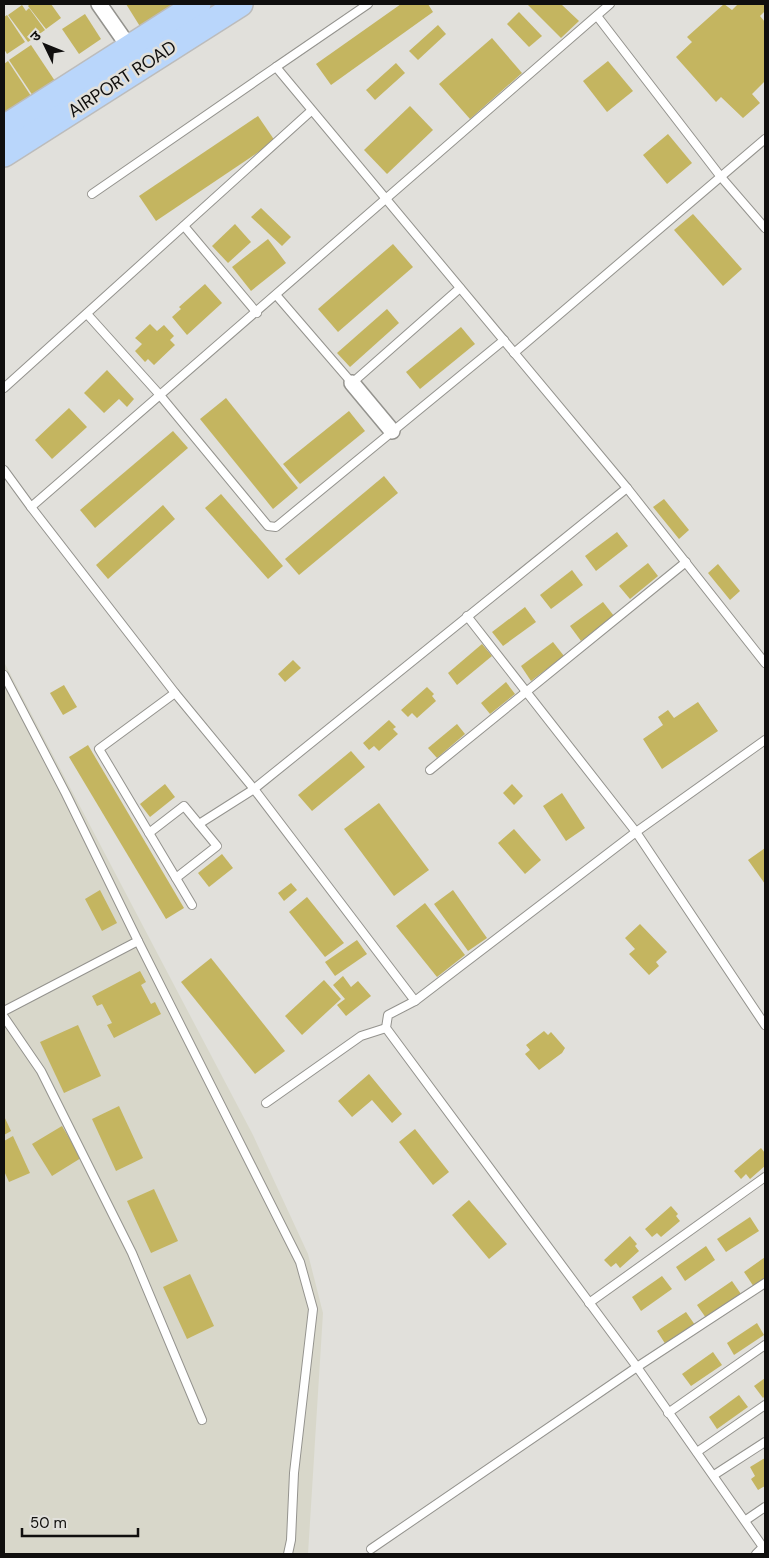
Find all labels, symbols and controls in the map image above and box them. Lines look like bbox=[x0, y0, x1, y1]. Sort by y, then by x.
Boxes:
north arrow bbox=[20, 20, 70, 70]
text: उ bbox=[26, 26, 45, 45]
street label: AIRPORT ROAD bbox=[63, 35, 181, 123]
scale bar bbox=[22, 1506, 139, 1538]
text: 50 m bbox=[30, 1513, 67, 1533]

